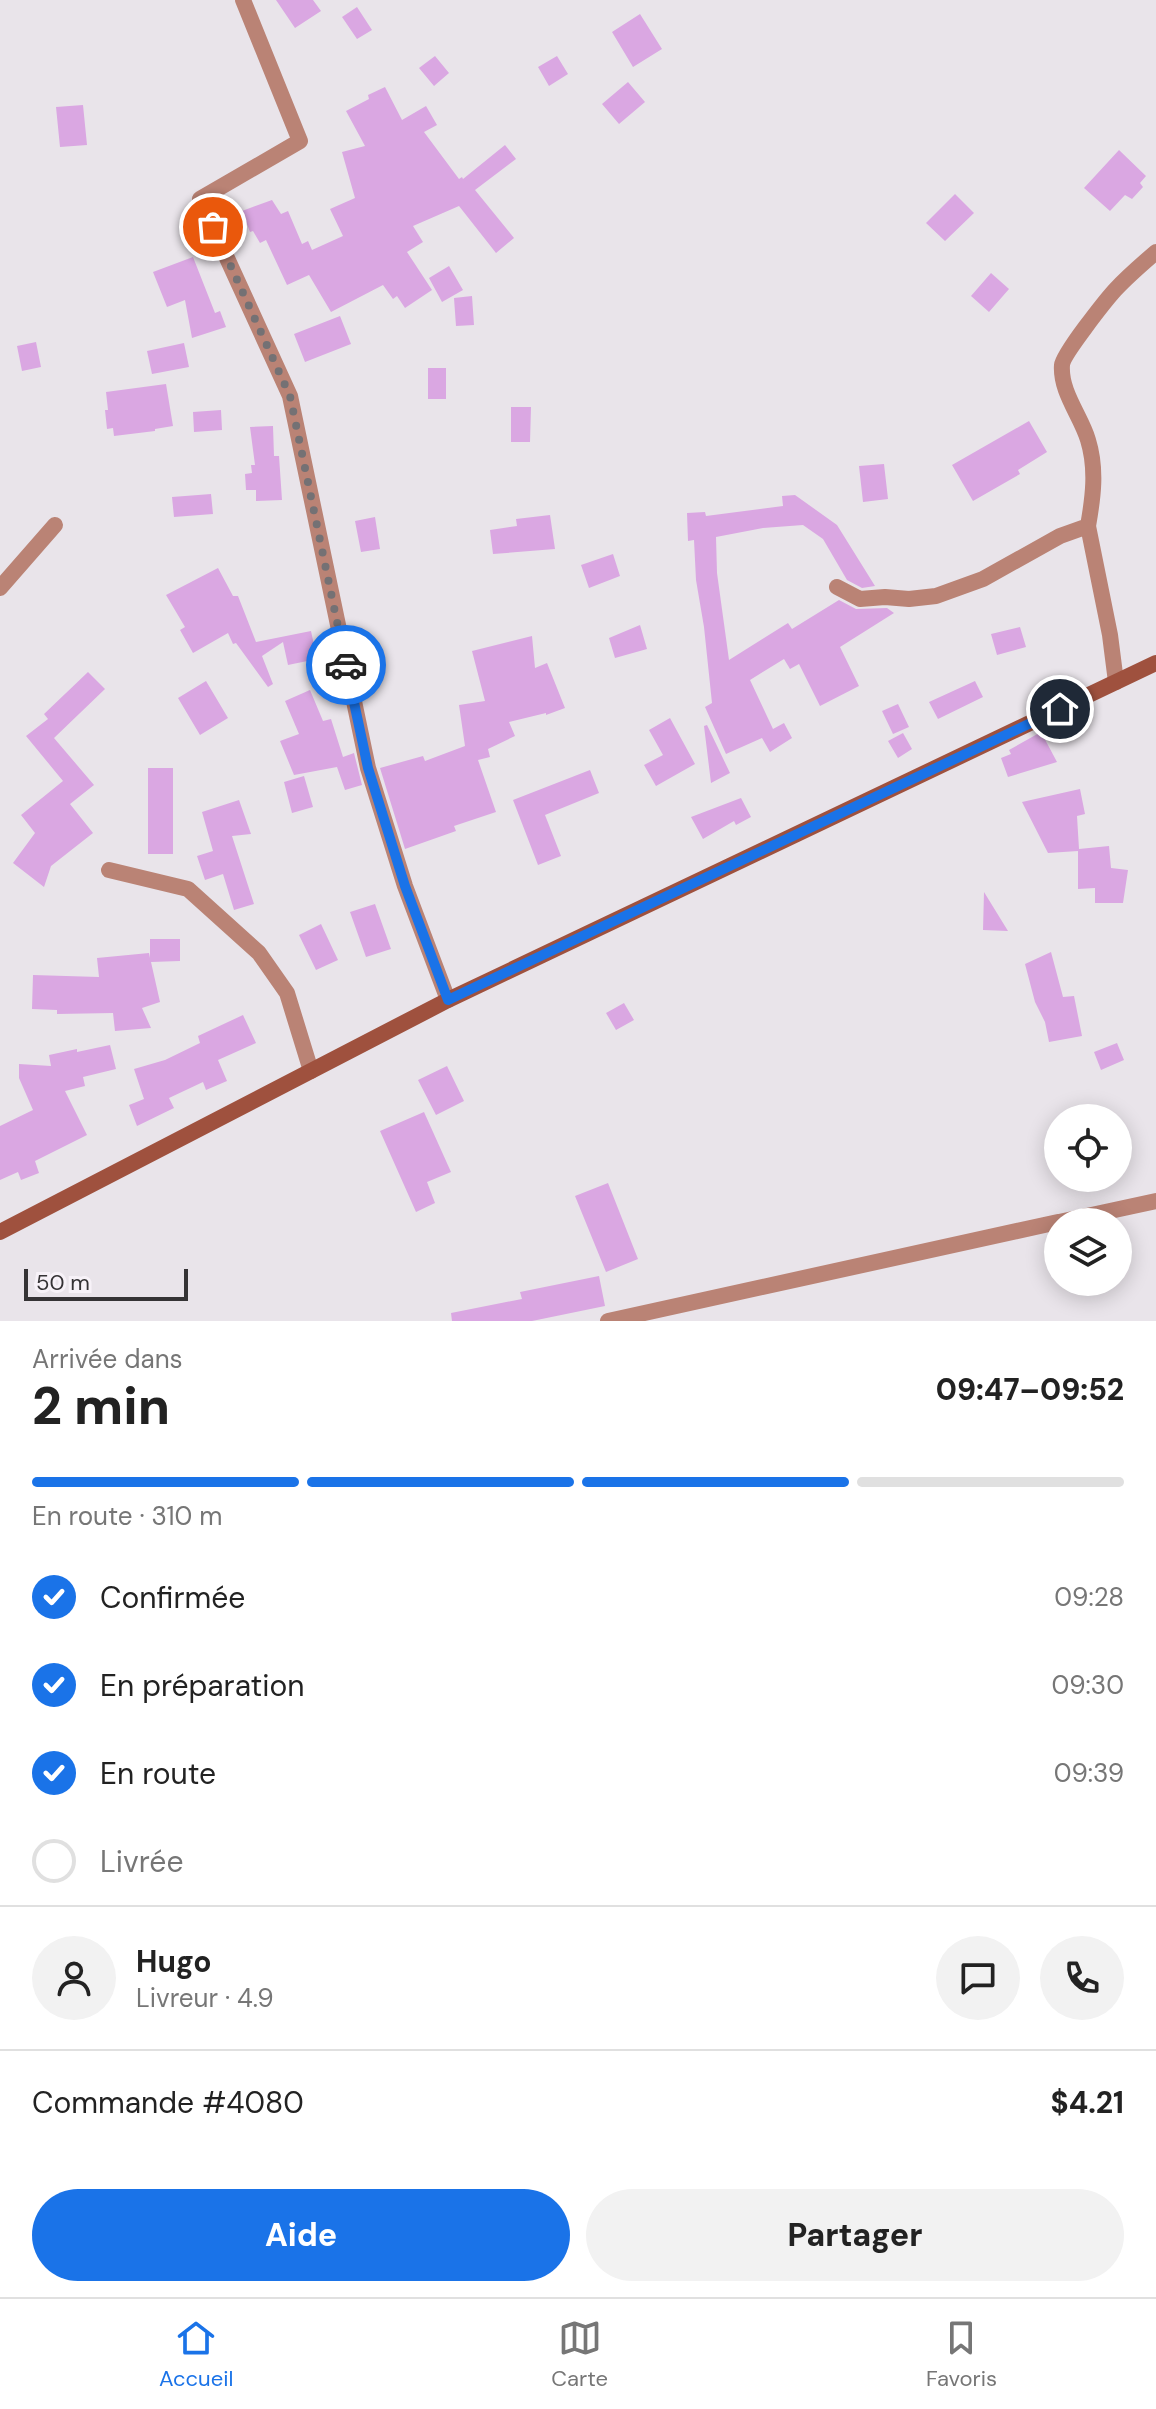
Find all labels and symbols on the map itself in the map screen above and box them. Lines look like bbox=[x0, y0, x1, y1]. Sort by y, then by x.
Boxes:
pin bbox=[179, 193, 247, 261]
courier bbox=[306, 625, 386, 705]
pin bbox=[1026, 675, 1094, 743]
scale bar bbox=[24, 1265, 188, 1301]

